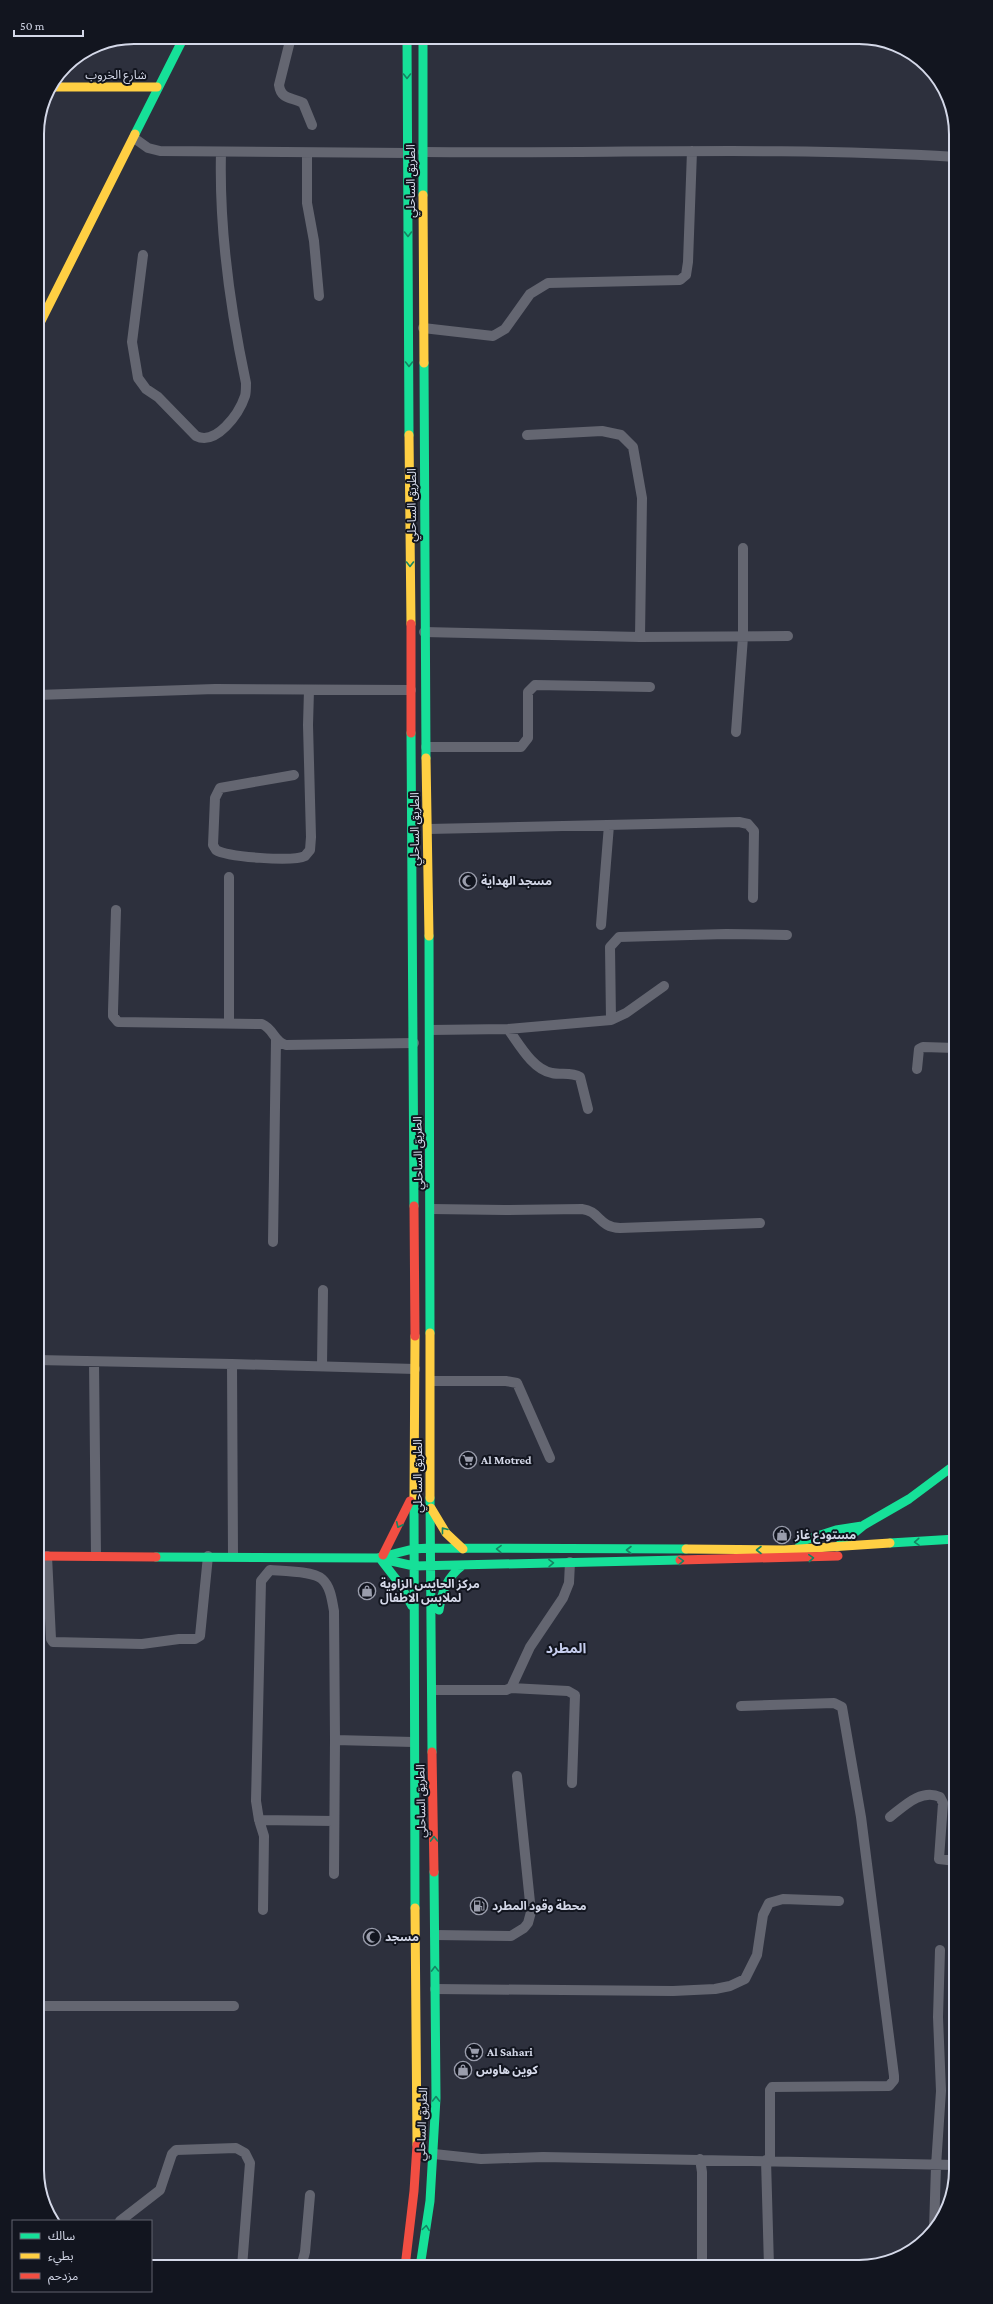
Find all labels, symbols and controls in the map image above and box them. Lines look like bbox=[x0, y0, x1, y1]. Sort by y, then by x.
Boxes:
scale bar bbox=[14, 12, 83, 38]
text: 50 m bbox=[20, 19, 45, 33]
street label: شارع الخروب bbox=[85, 68, 147, 84]
one-way arrow bbox=[403, 73, 411, 79]
street label: الطريق الساحلي bbox=[404, 144, 421, 218]
one-way arrow bbox=[404, 231, 412, 237]
one-way arrow bbox=[405, 361, 413, 367]
street label: الطريق الساحلي bbox=[405, 468, 422, 542]
one-way arrow bbox=[406, 561, 414, 567]
street label: الطريق الساحلي bbox=[408, 792, 425, 866]
mosque icon: مسجد الهداية bbox=[458, 871, 478, 891]
place label: مسجد الهداية bbox=[481, 874, 552, 888]
street label: الطريق الساحلي bbox=[410, 1116, 428, 1190]
street label: الطريق الساحلي bbox=[411, 1439, 428, 1513]
supermarket icon: Al Motred bbox=[458, 1450, 478, 1470]
place label: Al Motred bbox=[480, 1453, 532, 1467]
one-way arrow bbox=[396, 1521, 404, 1529]
shop icon: مستودع غاز bbox=[772, 1525, 792, 1545]
one-way arrow bbox=[442, 1528, 449, 1535]
place label: مستودع غاز bbox=[794, 1528, 856, 1544]
one-way arrow bbox=[914, 1538, 920, 1547]
one-way arrow bbox=[496, 1545, 502, 1553]
one-way arrow bbox=[626, 1546, 632, 1554]
one-way arrow bbox=[756, 1546, 762, 1554]
one-way arrow bbox=[808, 1553, 814, 1562]
one-way arrow bbox=[678, 1557, 684, 1565]
one-way arrow bbox=[548, 1559, 554, 1567]
place label: مركز الحايس الزاوية لملابس الاطفال bbox=[380, 1577, 480, 1605]
shop icon: مركز الحايس الزاوية لملابس الاطفال bbox=[357, 1581, 377, 1601]
district label: المطرد bbox=[546, 1640, 586, 1657]
street label: الطريق الساحلي bbox=[413, 1764, 431, 1838]
one-way arrow bbox=[430, 1836, 438, 1842]
fuel station icon: محطة وقود المطرد bbox=[469, 1896, 489, 1916]
place label: محطة وقود المطرد bbox=[492, 1899, 587, 1913]
mosque icon: مسجد bbox=[362, 1927, 382, 1947]
place label: مسجد bbox=[385, 1930, 419, 1944]
one-way arrow bbox=[431, 1966, 439, 1972]
supermarket icon: Al Sahari bbox=[464, 2042, 484, 2062]
place label: Al Sahari bbox=[486, 2045, 533, 2059]
shop icon: كوين هاوس bbox=[453, 2060, 473, 2080]
place label: كوين هاوس bbox=[476, 2063, 538, 2077]
street label: الطريق الساحلي bbox=[414, 2087, 433, 2161]
one-way arrow bbox=[432, 2096, 440, 2102]
legend bbox=[12, 2220, 152, 2292]
one-way arrow bbox=[421, 2225, 430, 2231]
text: سالك bbox=[48, 2229, 75, 2243]
text: بطيء bbox=[48, 2249, 74, 2266]
text: مزدحم bbox=[48, 2269, 78, 2285]

